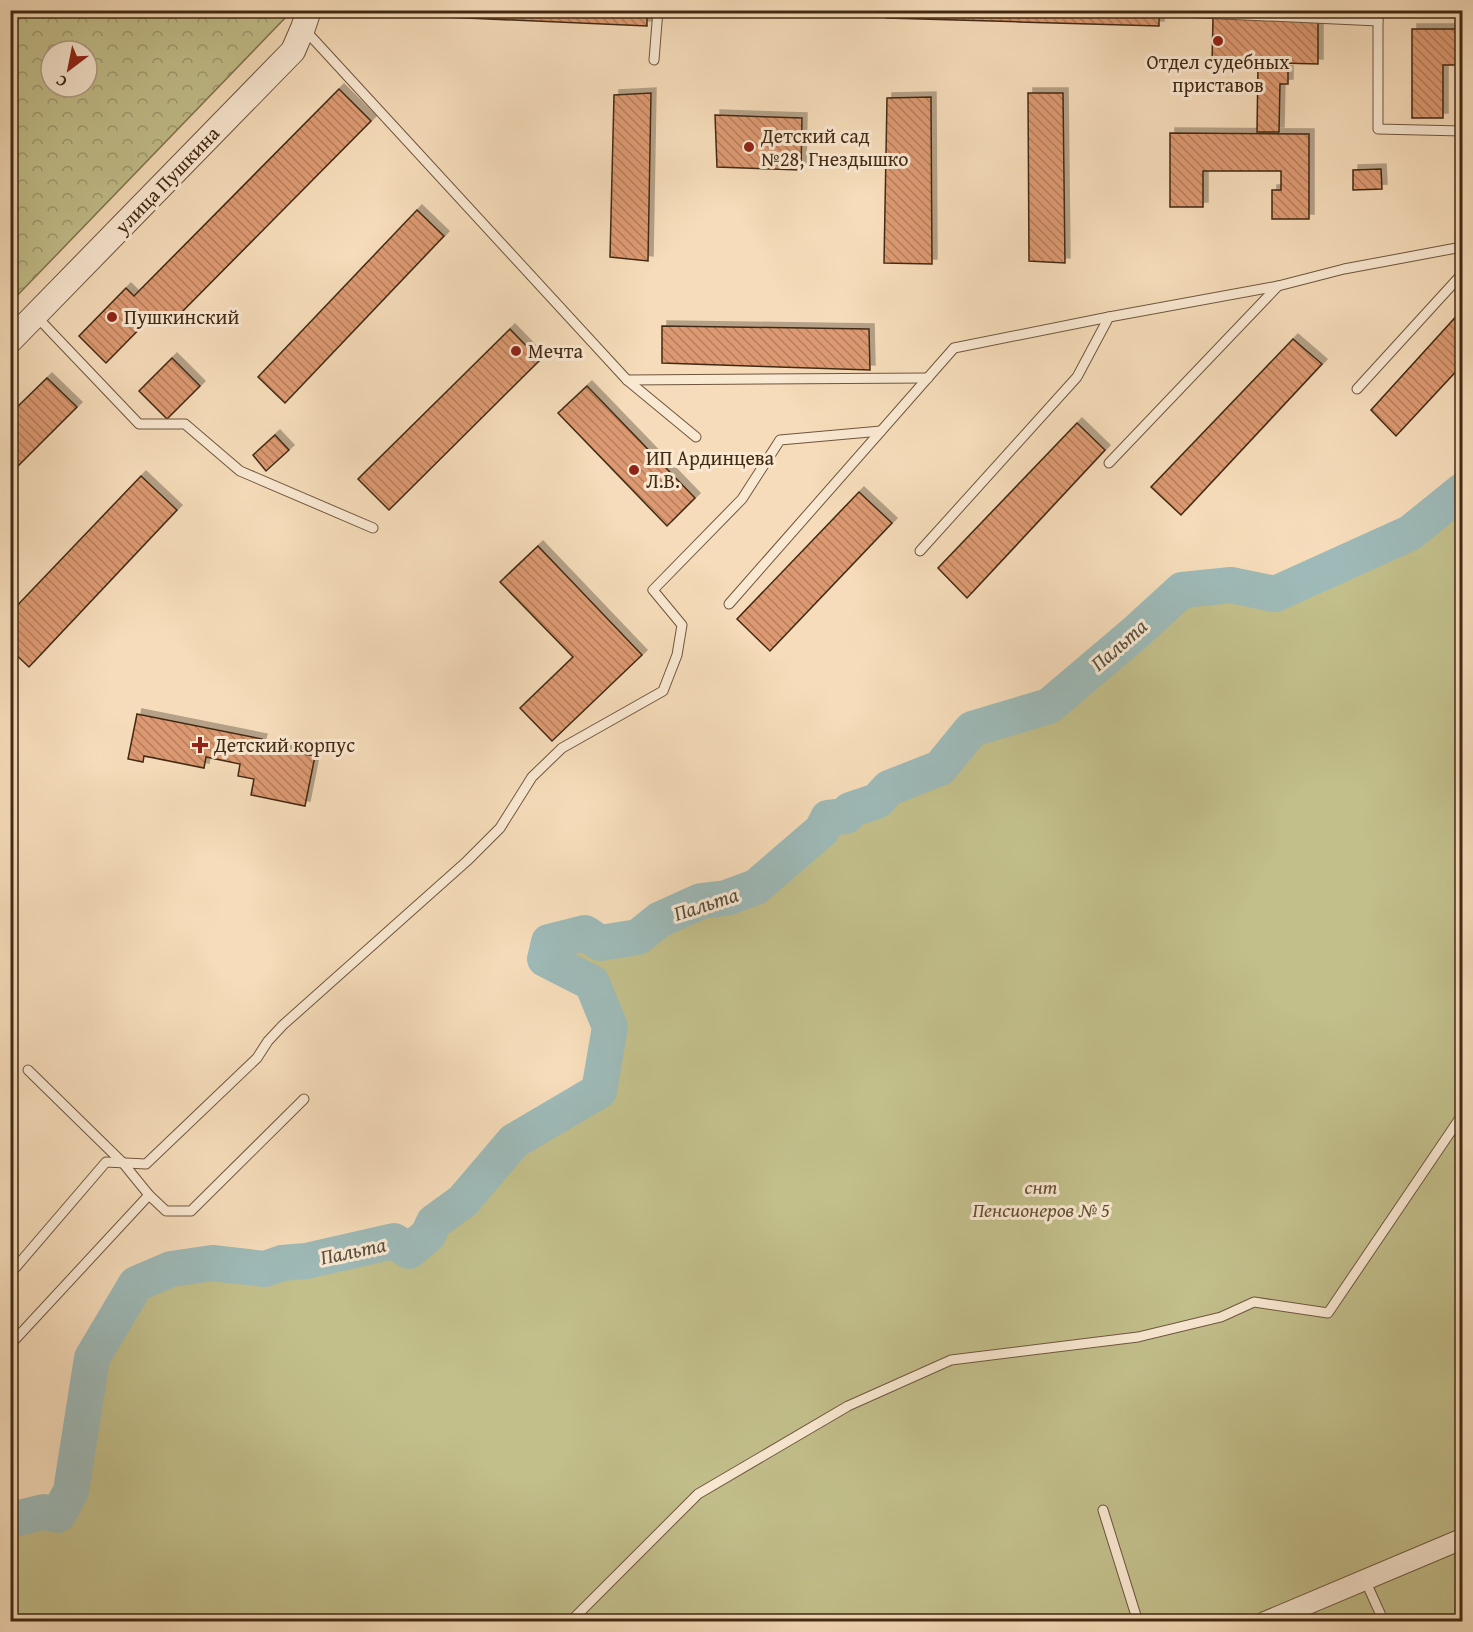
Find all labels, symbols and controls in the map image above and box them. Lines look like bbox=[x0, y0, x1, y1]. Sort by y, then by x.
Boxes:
marker: Отдел судебных приставов bbox=[1211, 34, 1225, 48]
north arrow bbox=[39, 39, 99, 99]
place label: Отдел судебных приставов bbox=[1147, 47, 1290, 99]
text: С bbox=[51, 69, 71, 94]
street label: улица Пушкина bbox=[107, 119, 226, 241]
place label: Детский сад №28, Гнездышко bbox=[760, 121, 908, 173]
marker: Детский сад №28, Гнездышко bbox=[742, 140, 756, 154]
place label: Пушкинский bbox=[124, 302, 239, 331]
marker: Пушкинский bbox=[105, 310, 119, 324]
place label: Мечта bbox=[528, 336, 583, 365]
marker: Мечта bbox=[509, 344, 523, 358]
place label: ИП Ардинцева Л.В. bbox=[646, 443, 775, 495]
marker: ИП Ардинцева Л.В. bbox=[627, 463, 641, 477]
water label: Пальта bbox=[1083, 611, 1154, 678]
place label: Детский корпус bbox=[213, 730, 355, 759]
marker: Детский корпус bbox=[191, 736, 209, 754]
water label: Пальта bbox=[669, 878, 743, 929]
park label: снт Пенсионеров № 5 bbox=[972, 1172, 1110, 1224]
water label: Пальта bbox=[317, 1228, 389, 1273]

